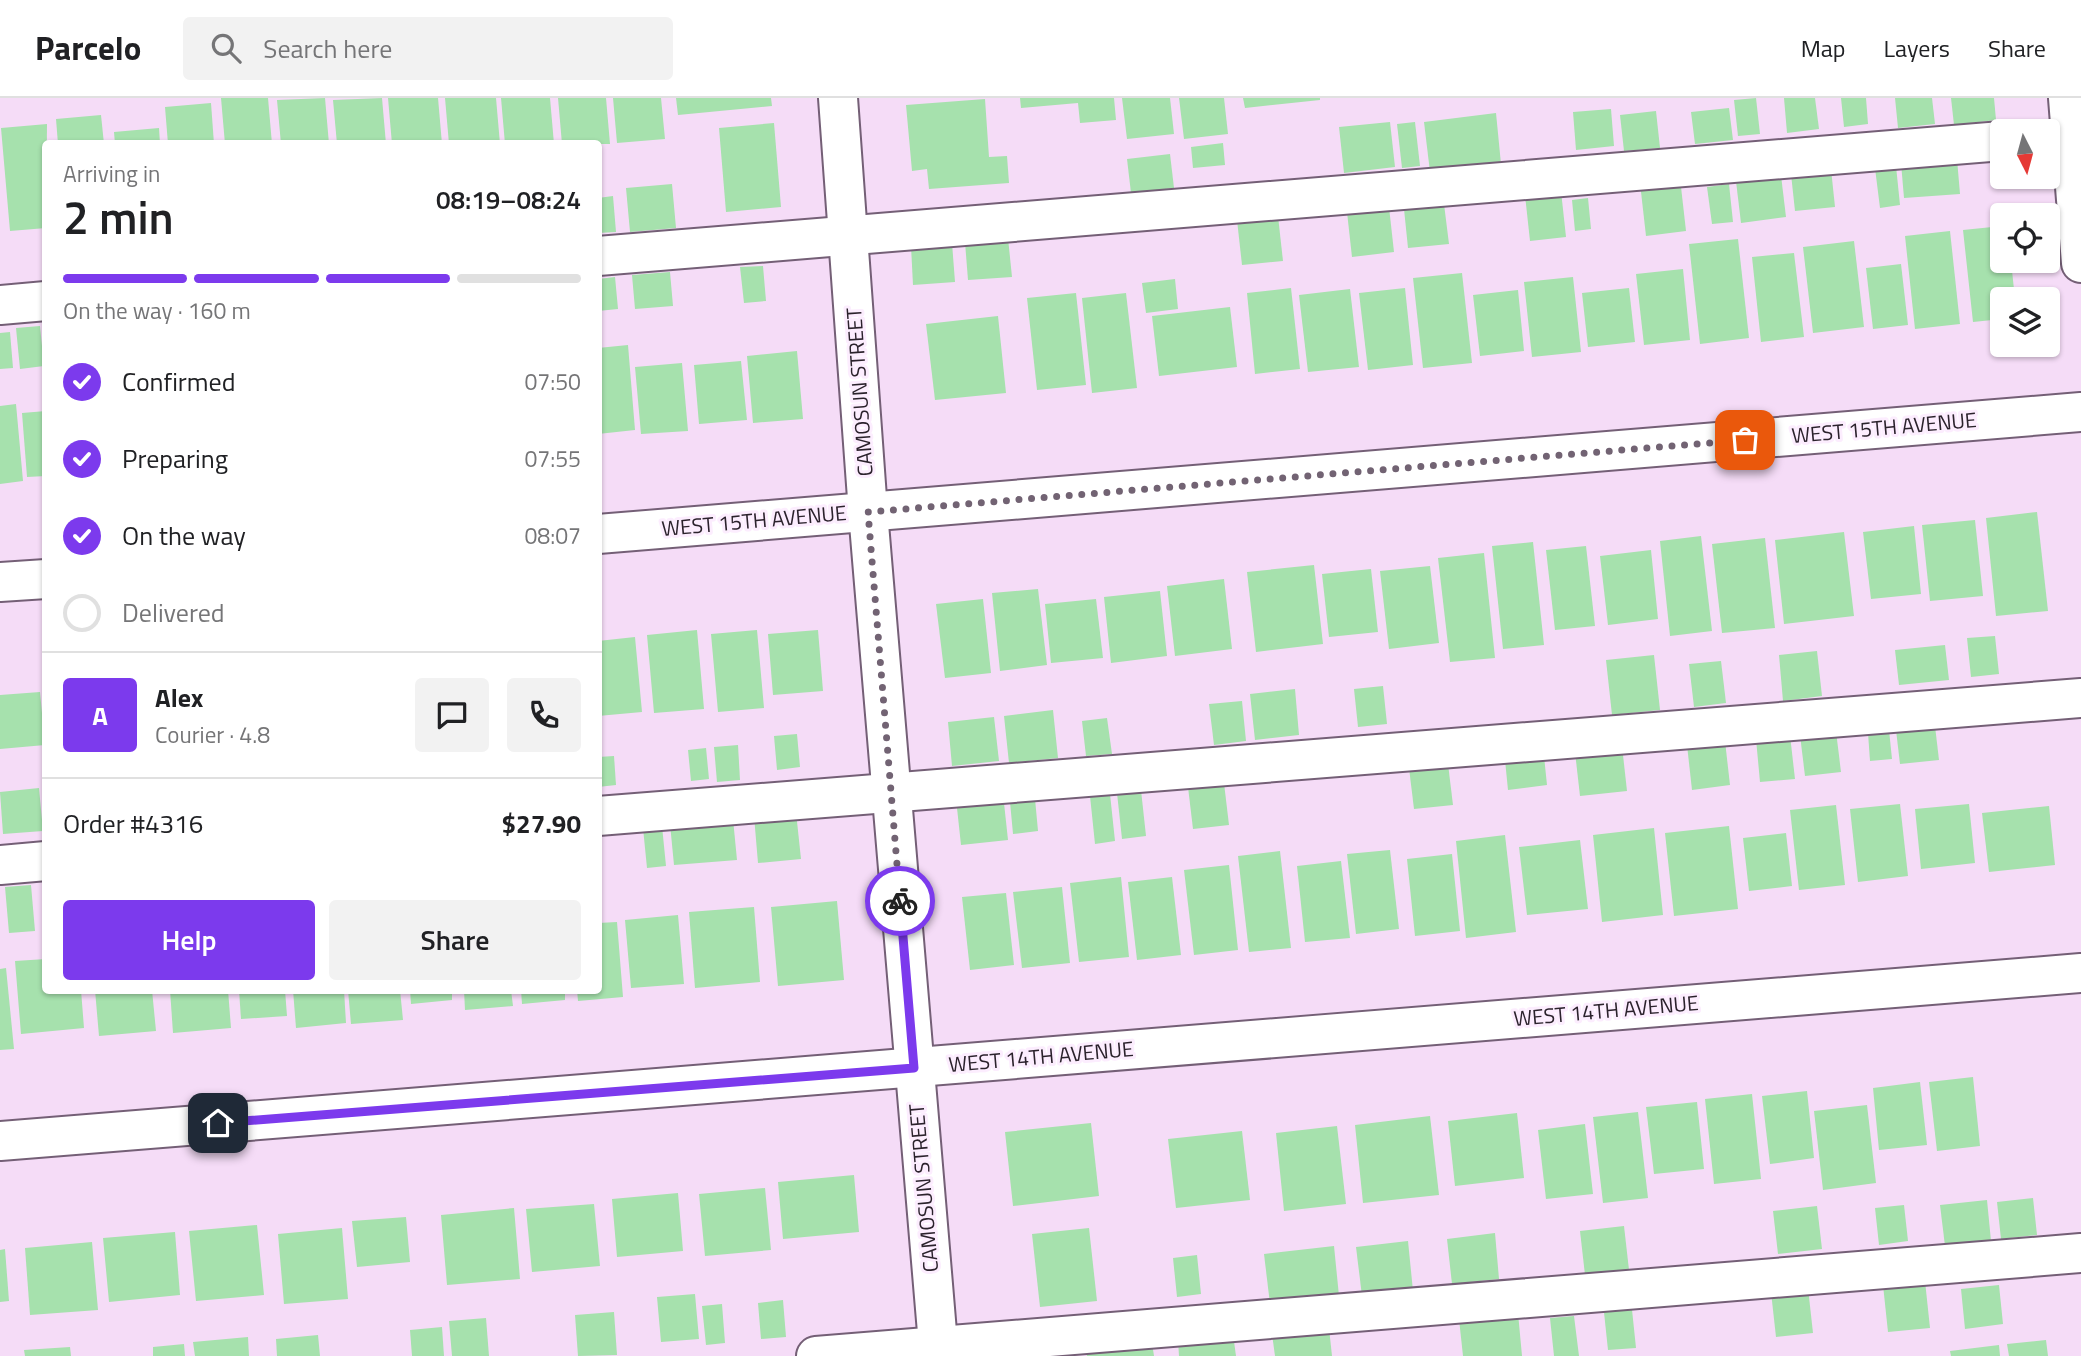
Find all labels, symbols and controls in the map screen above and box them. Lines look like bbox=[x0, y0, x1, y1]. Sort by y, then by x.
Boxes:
search box bbox=[183, 17, 673, 80]
text: Parcelo bbox=[35, 23, 141, 73]
icon: search bbox=[207, 29, 245, 67]
text: Search here bbox=[263, 29, 392, 68]
text: Map bbox=[1801, 30, 1846, 66]
text: Layers bbox=[1884, 30, 1950, 66]
text: Share bbox=[1988, 30, 2046, 66]
north arrow bbox=[1990, 119, 2060, 189]
map controls bbox=[1990, 119, 2060, 357]
text: Arriving in bbox=[63, 156, 160, 191]
text: 08:19–08:24 bbox=[436, 180, 581, 219]
text: 2 min bbox=[63, 182, 174, 252]
button: locate bbox=[1990, 203, 2060, 273]
button: layers bbox=[1990, 287, 2060, 357]
text: On the way · 160 m bbox=[63, 293, 251, 328]
street label: CAMOSUN STREET bbox=[837, 307, 881, 477]
text: Confirmed bbox=[122, 362, 236, 401]
icon: check bbox=[63, 363, 101, 401]
text: 07:50 bbox=[524, 364, 581, 399]
street label: WEST 15TH AVENUE bbox=[1790, 403, 1978, 451]
pin bbox=[1715, 410, 1775, 470]
icon: bag bbox=[1726, 421, 1764, 459]
text: Preparing bbox=[122, 439, 228, 478]
icon: check bbox=[63, 440, 101, 478]
text: 07:55 bbox=[524, 441, 581, 476]
street label: WEST 15TH AVENUE bbox=[660, 496, 848, 544]
text: On the way bbox=[122, 516, 246, 555]
icon: check bbox=[63, 517, 101, 555]
text: 08:07 bbox=[524, 518, 581, 553]
text: Delivered bbox=[122, 593, 225, 632]
text: Alex bbox=[155, 678, 203, 717]
button: chat bbox=[415, 678, 489, 752]
button: phone bbox=[507, 678, 581, 752]
text: A bbox=[92, 696, 108, 735]
text: Courier · 4.8 bbox=[155, 717, 270, 752]
text: Order #4316 bbox=[63, 804, 203, 843]
text: $27.90 bbox=[502, 804, 581, 843]
courier bbox=[865, 866, 935, 936]
icon: bike bbox=[881, 882, 919, 920]
button: Help bbox=[63, 900, 315, 980]
button: Share bbox=[329, 900, 581, 980]
street label: WEST 14TH AVENUE bbox=[1512, 986, 1700, 1034]
street label: WEST 14TH AVENUE bbox=[947, 1032, 1135, 1080]
pin bbox=[188, 1093, 248, 1153]
street label: CAMOSUN STREET bbox=[900, 1103, 946, 1274]
icon: home bbox=[199, 1104, 237, 1142]

